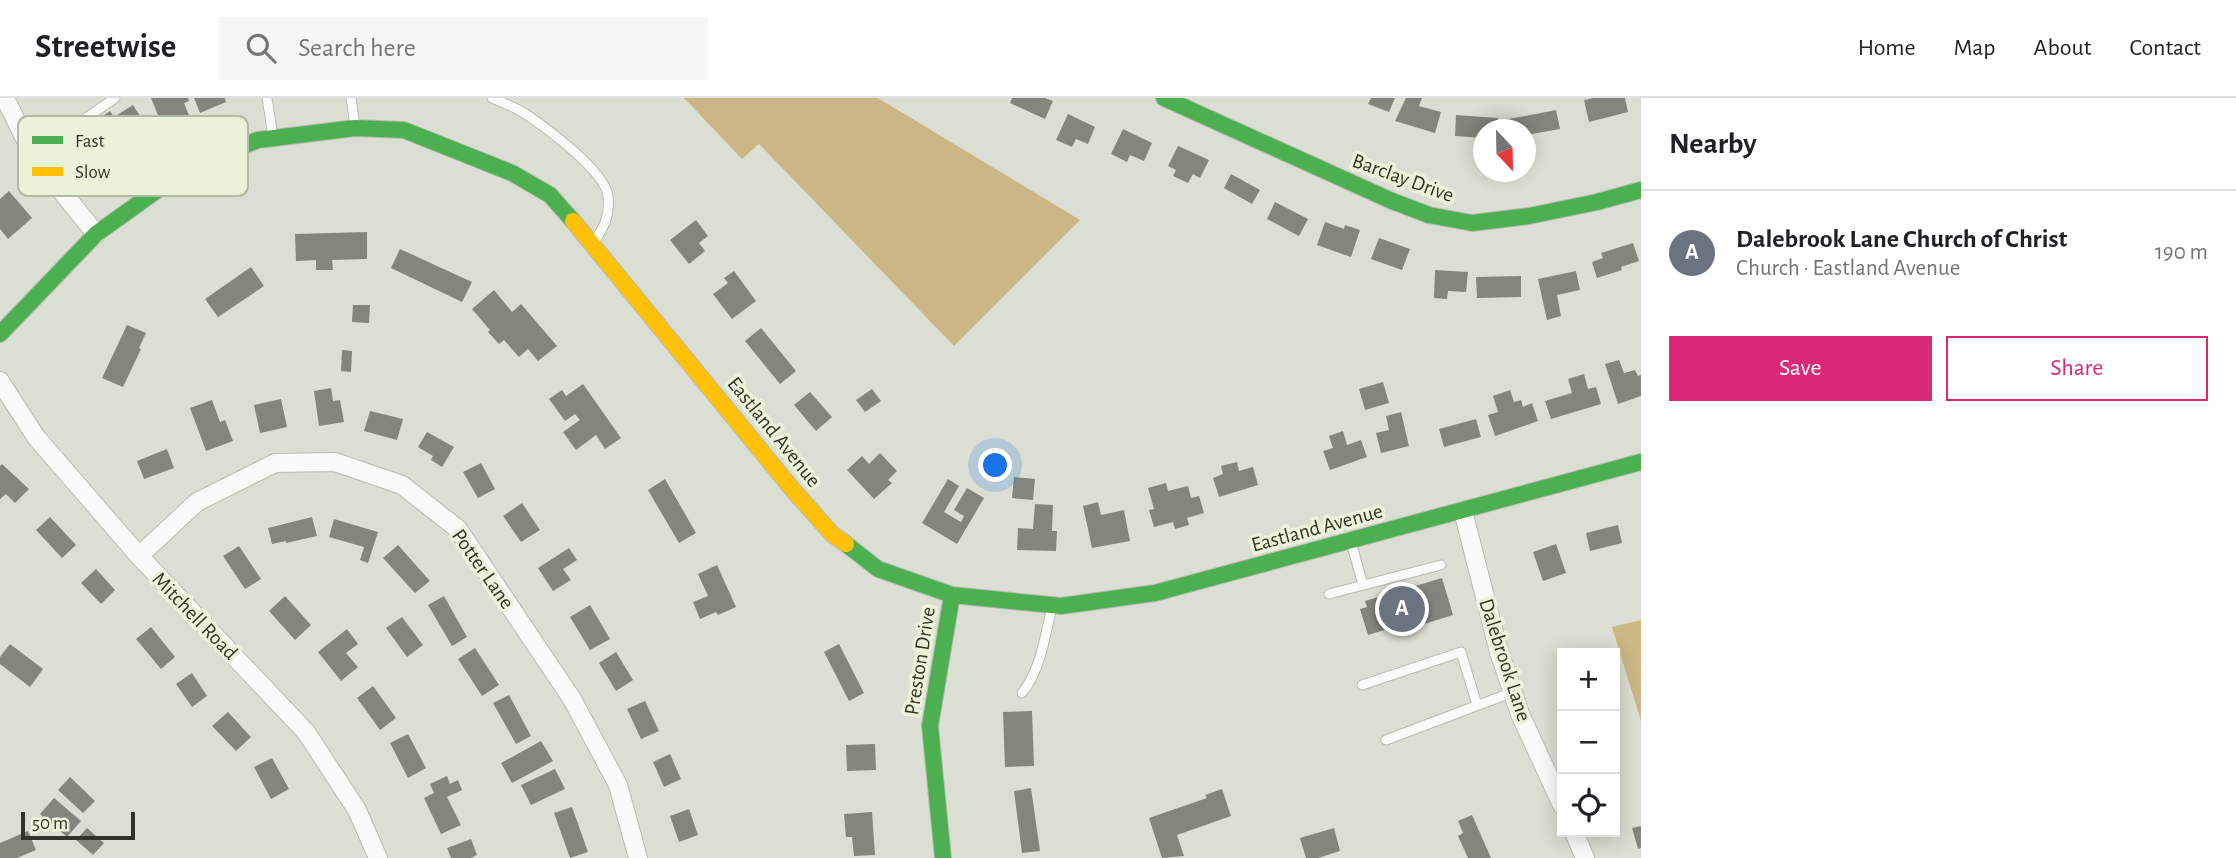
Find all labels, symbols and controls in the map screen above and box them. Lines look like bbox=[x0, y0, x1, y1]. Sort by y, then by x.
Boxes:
search box bbox=[218, 17, 708, 80]
icon: search bbox=[242, 29, 280, 67]
text: Streetwise bbox=[35, 31, 176, 64]
text: Search here bbox=[298, 35, 416, 61]
text: Home bbox=[1858, 36, 1916, 60]
text: Map bbox=[1954, 36, 1996, 60]
text: About bbox=[2034, 36, 2091, 60]
text: Contact bbox=[2129, 36, 2201, 60]
legend bbox=[18, 116, 248, 196]
north arrow bbox=[1473, 119, 1536, 182]
text: Nearby bbox=[1669, 129, 1757, 159]
text: Fast bbox=[75, 132, 105, 151]
street label: Barclay Drive bbox=[1349, 150, 1457, 206]
text: Slow bbox=[75, 163, 111, 182]
text: Dalebrook Lane Church of Christ bbox=[1736, 226, 2067, 252]
text: A bbox=[1685, 241, 1699, 264]
text: 190 m bbox=[2155, 241, 2208, 264]
text: Church · Eastland Avenue bbox=[1736, 257, 1960, 280]
button: Save bbox=[1669, 336, 1932, 401]
button: Share bbox=[1946, 336, 2208, 401]
street label: Eastland Avenue bbox=[723, 373, 825, 491]
your location bbox=[978, 448, 1012, 482]
street label: Eastland Avenue bbox=[1249, 500, 1385, 556]
street label: Potter Lane bbox=[448, 525, 518, 613]
street label: Mitchell Road bbox=[148, 568, 242, 664]
pin: A bbox=[1379, 583, 1425, 635]
street label: Dalebrook Lane bbox=[1475, 596, 1535, 724]
street label: Preston Drive bbox=[901, 605, 939, 717]
map controls bbox=[1557, 648, 1620, 837]
button: + bbox=[1557, 648, 1620, 711]
button: − bbox=[1557, 711, 1620, 774]
button: locate bbox=[1557, 774, 1620, 837]
scale bar bbox=[21, 809, 135, 841]
text: 50 m bbox=[32, 814, 68, 833]

